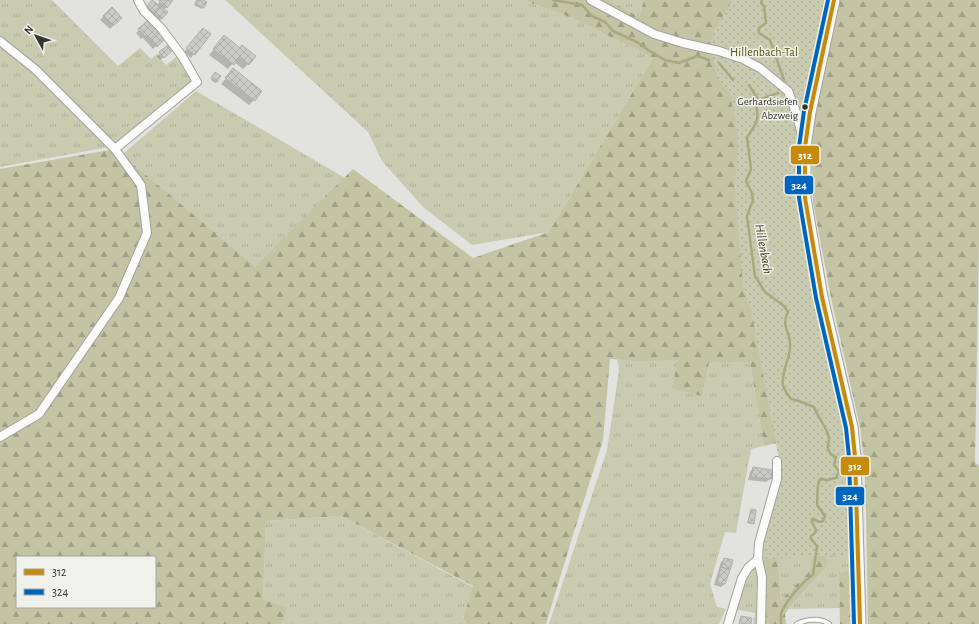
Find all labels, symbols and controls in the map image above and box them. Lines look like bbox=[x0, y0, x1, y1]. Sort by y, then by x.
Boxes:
north arrow bbox=[16, 16, 56, 56]
text: N bbox=[22, 23, 35, 36]
park label: Hillenbach-Tal bbox=[730, 46, 798, 58]
place label: Gerhardsiefen Abzweig bbox=[737, 96, 799, 121]
marker: Gerhardsiefen Abzweig bbox=[800, 102, 810, 112]
line badge: 312 bbox=[790, 145, 820, 165]
text: 312 bbox=[798, 150, 812, 161]
line badge: 324 bbox=[784, 175, 814, 195]
text: 324 bbox=[791, 180, 807, 191]
water label: Hillenbach bbox=[752, 223, 774, 275]
line badge: 312 bbox=[840, 456, 870, 476]
text: 312 bbox=[848, 461, 862, 472]
line badge: 324 bbox=[835, 486, 865, 506]
text: 324 bbox=[842, 491, 858, 502]
legend bbox=[16, 556, 156, 608]
text: 312 bbox=[52, 566, 67, 578]
text: 324 bbox=[52, 586, 68, 598]

